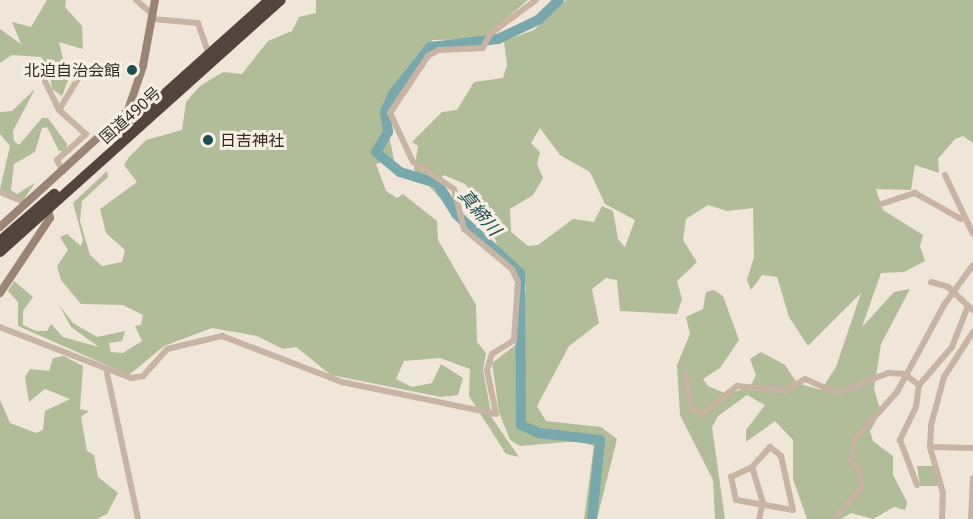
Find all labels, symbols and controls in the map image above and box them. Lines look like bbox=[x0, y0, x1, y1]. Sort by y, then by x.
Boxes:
place label: 北迫自治会館 bbox=[24, 60, 120, 80]
marker: 北迫自治会館 bbox=[125, 63, 139, 77]
street label: 国道490号 bbox=[96, 83, 164, 147]
place label: 日吉神社 bbox=[220, 130, 284, 150]
marker: 日吉神社 bbox=[201, 133, 215, 147]
water label: 真締川 bbox=[454, 184, 506, 240]

